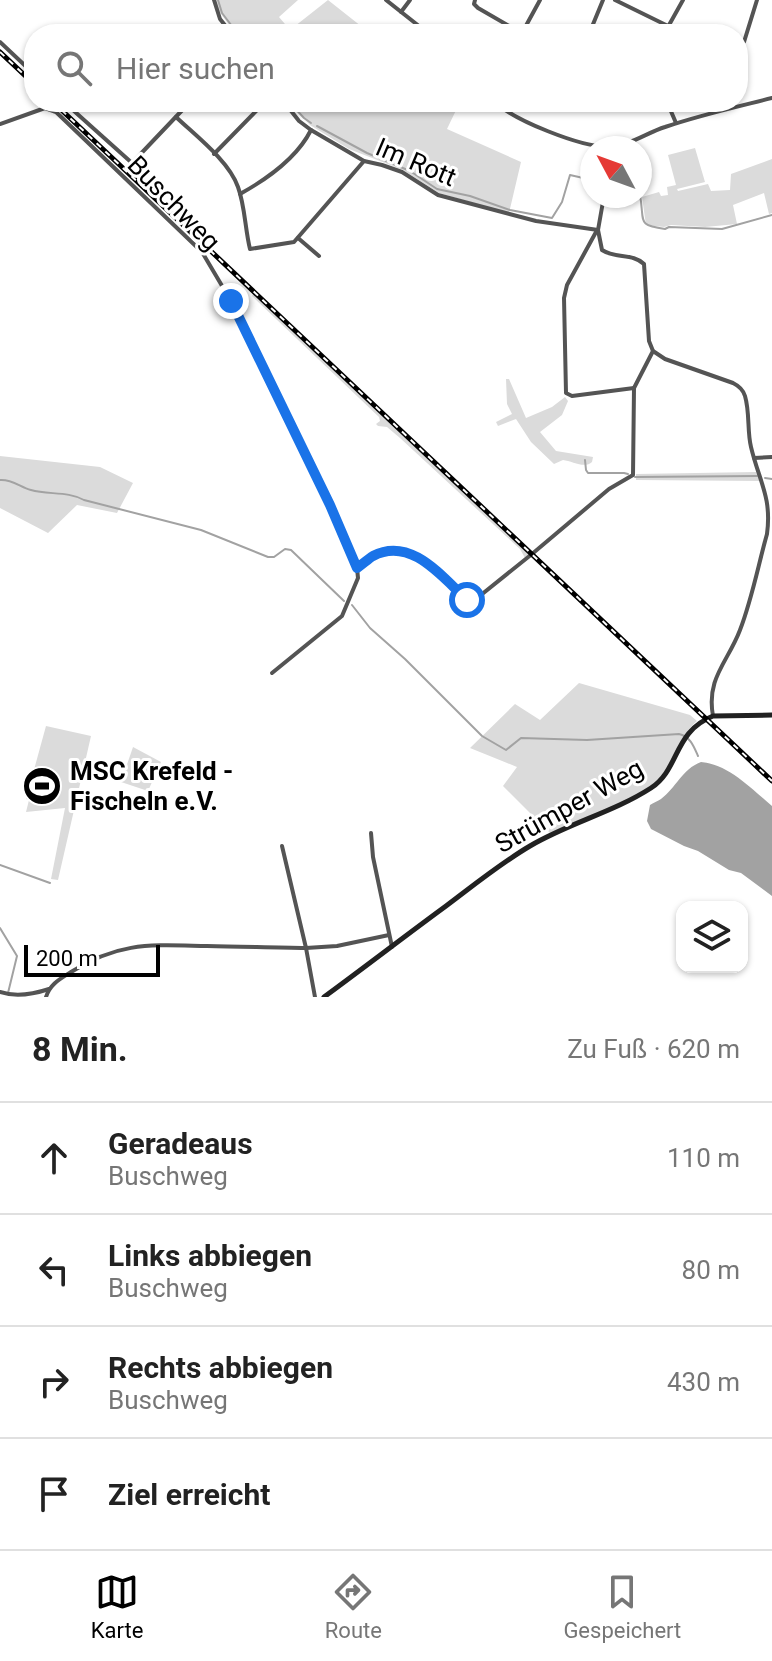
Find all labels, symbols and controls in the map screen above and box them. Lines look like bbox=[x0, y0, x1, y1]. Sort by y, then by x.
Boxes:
search box bbox=[24, 24, 748, 112]
icon: search bbox=[52, 46, 96, 90]
text: Hier suchen bbox=[116, 51, 275, 86]
street label: Im Rott bbox=[371, 132, 461, 192]
north arrow bbox=[580, 136, 652, 208]
street label: Buschweg bbox=[122, 149, 226, 257]
route end bbox=[213, 283, 249, 319]
route start bbox=[449, 582, 485, 618]
street label: Strümper Weg bbox=[490, 753, 648, 859]
place label: MSC Krefeld - Fischeln e.V. bbox=[70, 756, 233, 816]
sports icon: MSC Krefeld - Fischeln e.V. bbox=[21, 765, 63, 807]
map controls bbox=[676, 901, 748, 973]
button: layers bbox=[676, 901, 748, 973]
scale bar bbox=[24, 941, 160, 977]
text: 200 m bbox=[36, 946, 98, 971]
text: 8 Min. bbox=[32, 1029, 128, 1069]
text: Zu Fuß · 620 m bbox=[567, 1034, 740, 1064]
text: Geradeaus bbox=[108, 1126, 253, 1161]
icon: ahead bbox=[32, 1136, 76, 1180]
text: 110 m bbox=[667, 1143, 740, 1173]
text: Buschweg bbox=[108, 1161, 228, 1191]
text: Links abbiegen bbox=[108, 1238, 312, 1273]
icon: left bbox=[32, 1248, 76, 1292]
text: 80 m bbox=[682, 1255, 740, 1285]
text: Buschweg bbox=[108, 1273, 228, 1303]
text: Rechts abbiegen bbox=[108, 1350, 333, 1385]
icon: right bbox=[32, 1360, 76, 1404]
text: 430 m bbox=[667, 1367, 740, 1397]
text: Buschweg bbox=[108, 1385, 228, 1415]
icon: arrive bbox=[32, 1472, 76, 1516]
text: Ziel erreicht bbox=[108, 1477, 270, 1512]
tab: Karte bbox=[91, 1570, 143, 1643]
tab: Route bbox=[325, 1570, 382, 1643]
tab: Gespeichert bbox=[563, 1570, 681, 1643]

